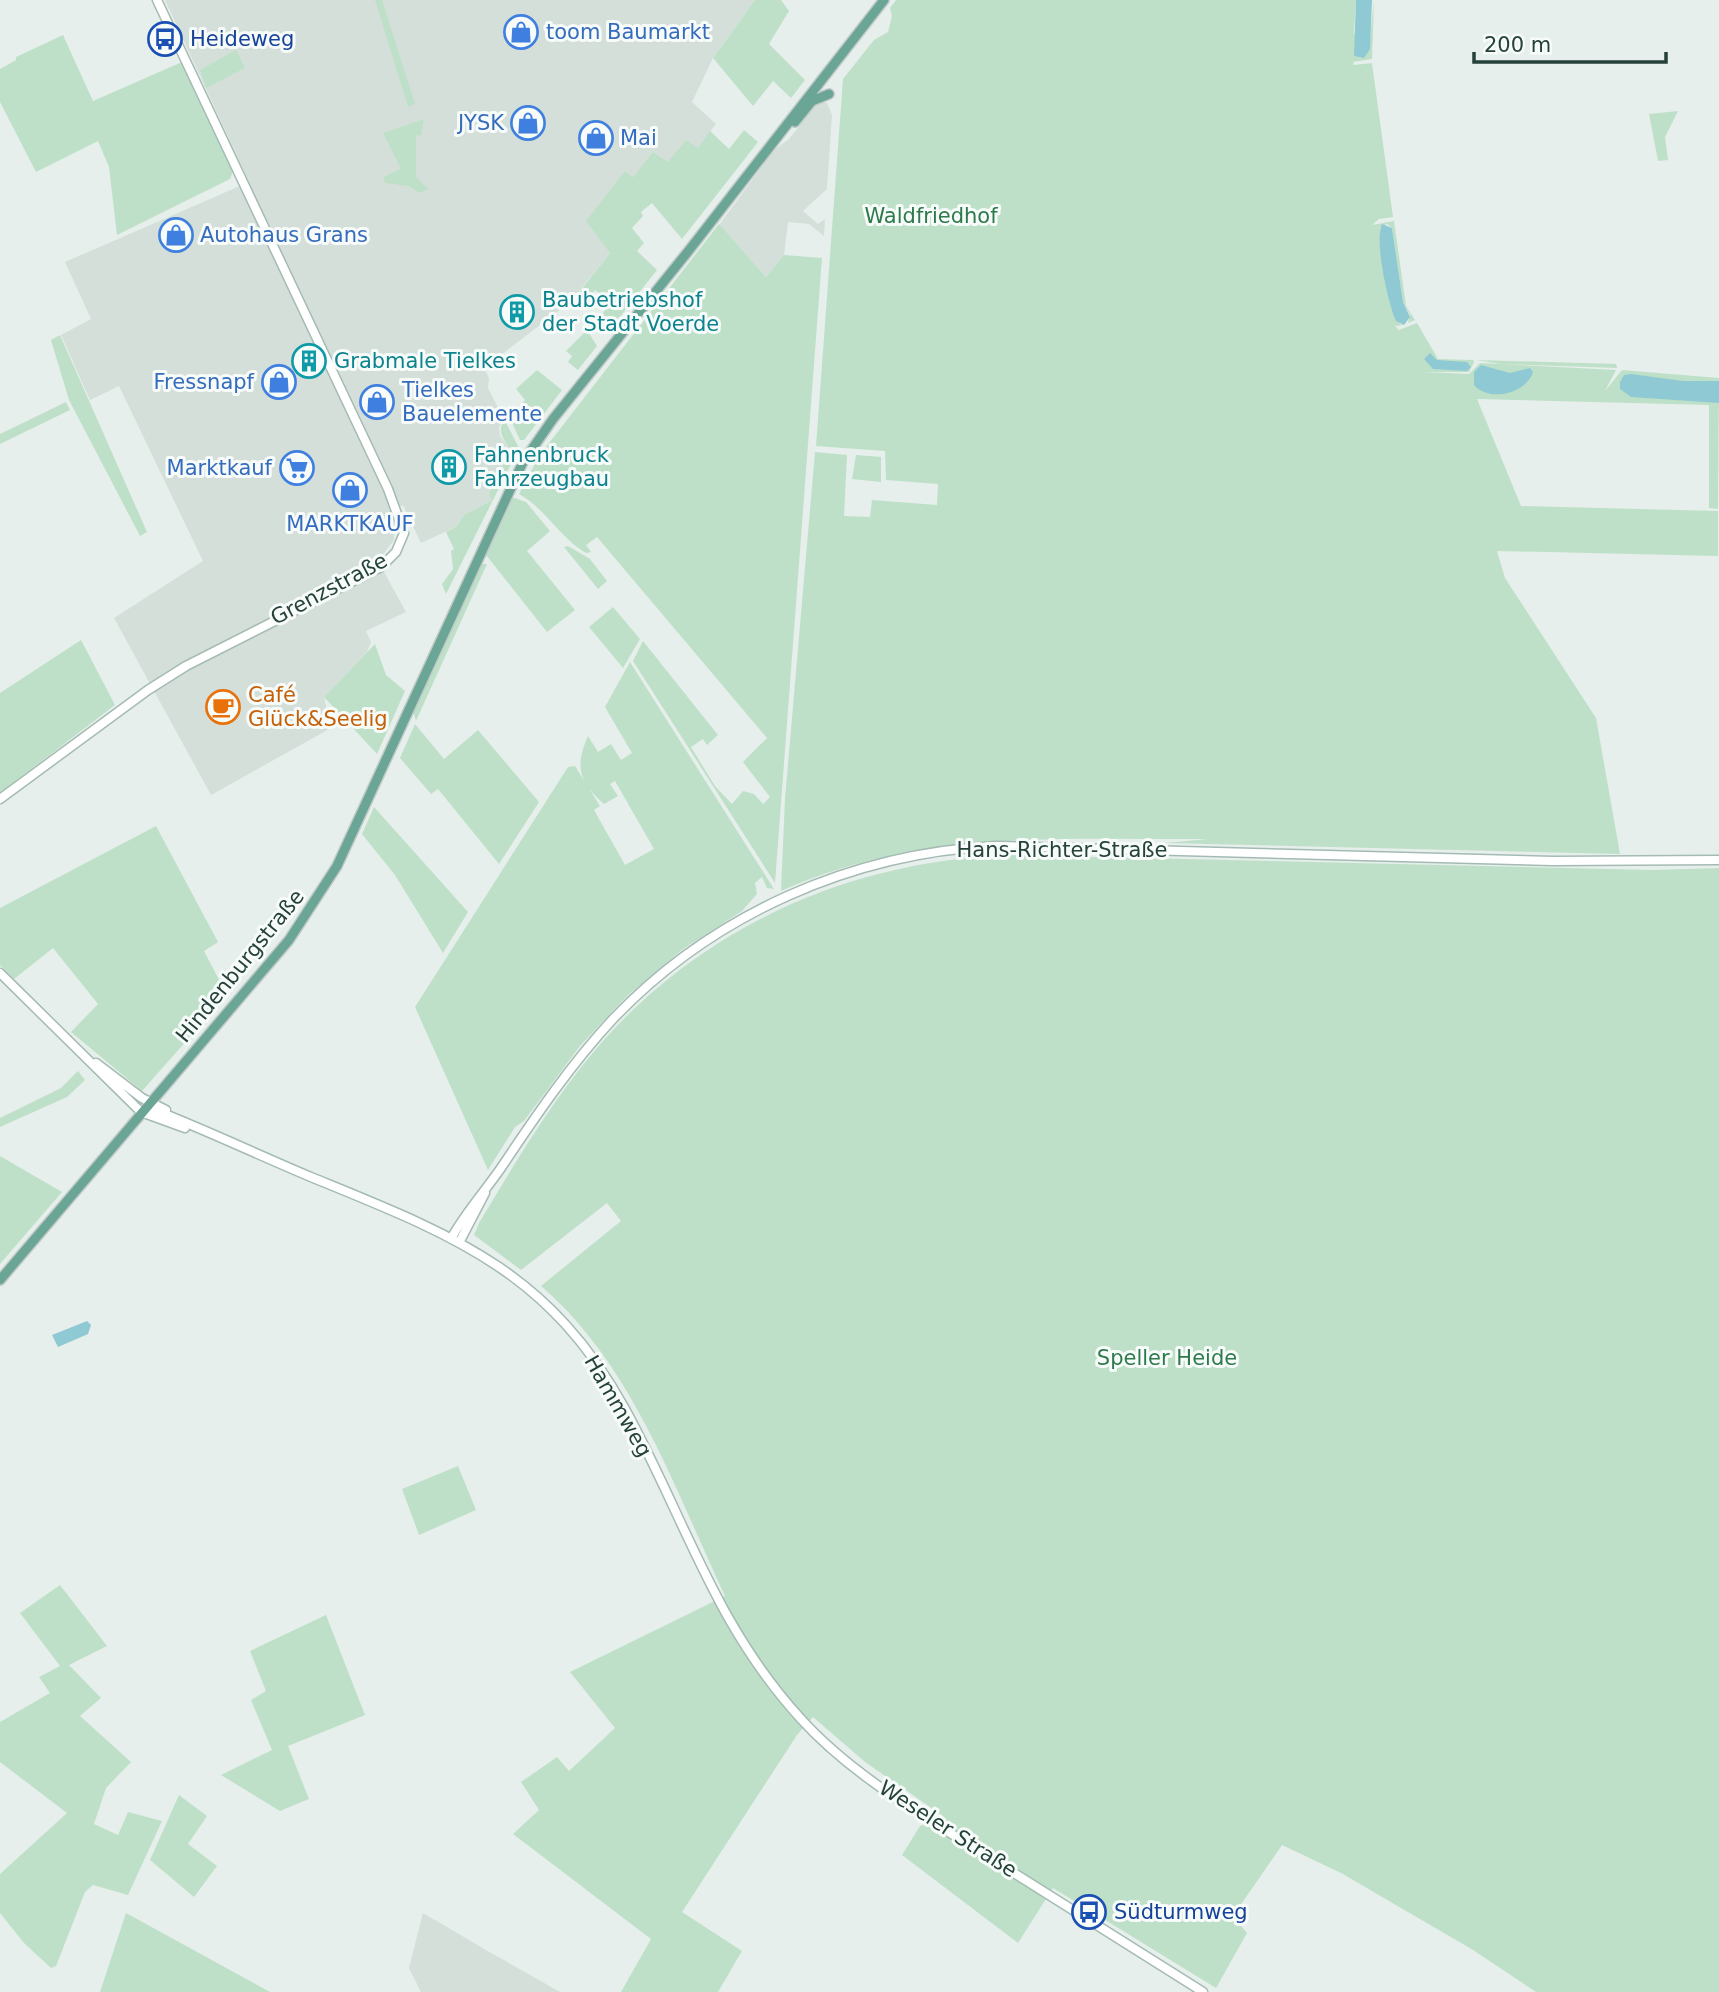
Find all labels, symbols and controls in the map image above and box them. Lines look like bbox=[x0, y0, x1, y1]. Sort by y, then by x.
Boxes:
shop icon: toom Baumarkt bbox=[502, 13, 540, 51]
bus stop icon: Heideweg bbox=[146, 20, 184, 58]
place label: toom Baumarkt bbox=[546, 20, 710, 44]
scale bar bbox=[1474, 21, 1666, 65]
place label: Heideweg bbox=[190, 27, 294, 51]
text: 200 m bbox=[1484, 33, 1551, 57]
shop icon: JYSK bbox=[509, 104, 547, 142]
place label: JYSK bbox=[456, 111, 505, 135]
shop icon: Mai bbox=[577, 119, 615, 157]
place label: Mai bbox=[620, 126, 657, 150]
park label: Waldfriedhof bbox=[864, 204, 998, 228]
shop icon: Autohaus Grans bbox=[157, 216, 195, 254]
place label: Autohaus Grans bbox=[200, 223, 368, 247]
place label: Baubetriebshof der Stadt Voerde bbox=[542, 288, 719, 336]
building icon: Baubetriebshof der Stadt Voerde bbox=[498, 293, 536, 331]
building icon: Grabmale Tielkes bbox=[290, 342, 328, 380]
place label: Grabmale Tielkes bbox=[334, 349, 516, 373]
shop icon: Fressnapf bbox=[260, 363, 298, 401]
place label: Fressnapf bbox=[154, 370, 255, 394]
place label: Tielkes Bauelemente bbox=[401, 378, 542, 426]
shop icon: Tielkes Bauelemente bbox=[358, 383, 396, 421]
place label: Fahnenbruck Fahrzeugbau bbox=[474, 443, 610, 491]
building icon: Fahnenbruck Fahrzeugbau bbox=[430, 448, 468, 486]
supermarket icon: Marktkauf bbox=[278, 449, 316, 487]
place label: Marktkauf bbox=[167, 456, 273, 480]
shop icon: MARKTKAUF bbox=[331, 471, 369, 509]
place label: MARKTKAUF bbox=[286, 512, 414, 536]
street label: Grenzstraße bbox=[267, 548, 391, 630]
place label: Café Glück&Seelig bbox=[248, 683, 388, 731]
cafe icon: Café Glück&Seelig bbox=[204, 688, 242, 726]
street label: Hans-Richter-Straße bbox=[956, 838, 1168, 862]
street label: Hindenburgstraße bbox=[171, 885, 309, 1047]
park label: Speller Heide bbox=[1097, 1346, 1237, 1370]
street label: Hammweg bbox=[579, 1351, 657, 1461]
street label: Weseler Straße bbox=[875, 1775, 1021, 1883]
bus stop icon: Südturmweg bbox=[1070, 1893, 1108, 1931]
place label: Südturmweg bbox=[1114, 1900, 1248, 1924]

